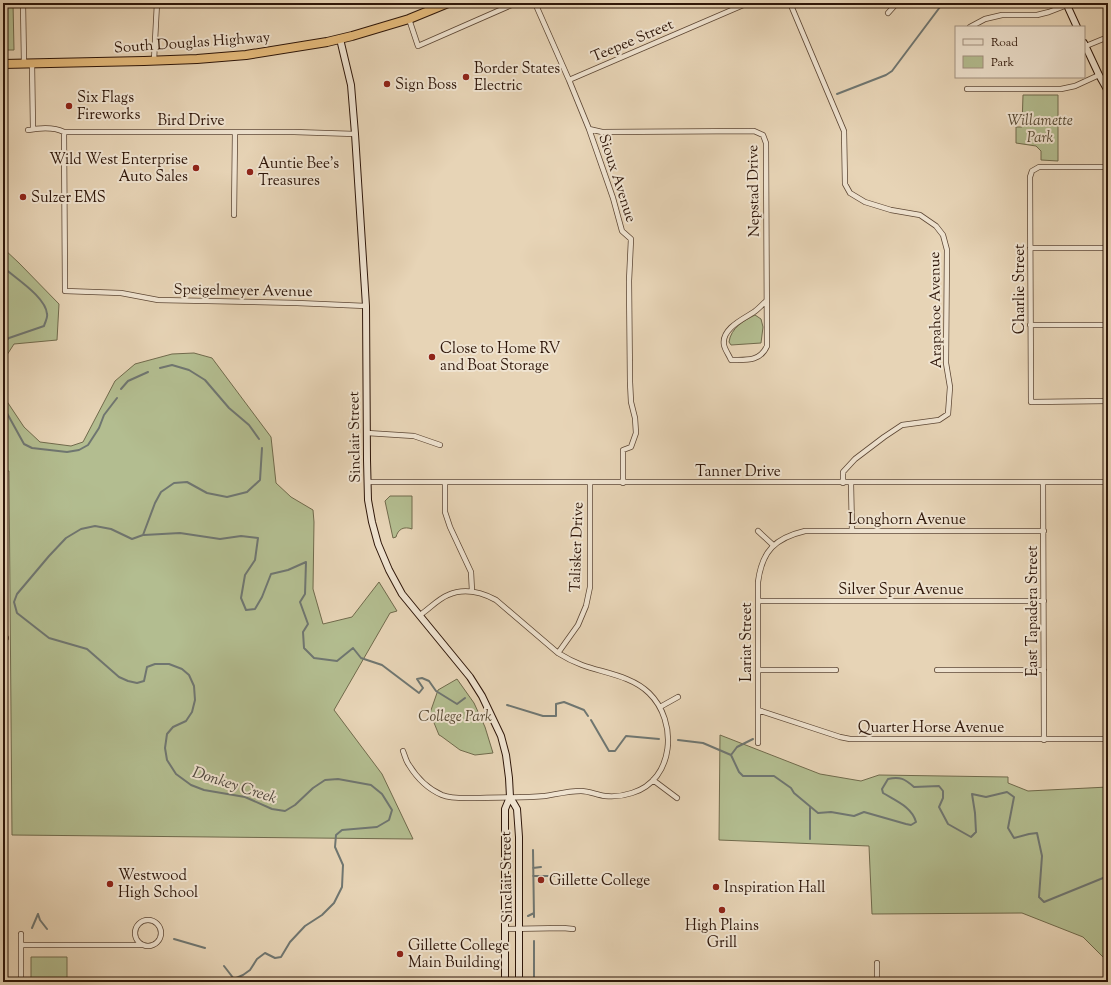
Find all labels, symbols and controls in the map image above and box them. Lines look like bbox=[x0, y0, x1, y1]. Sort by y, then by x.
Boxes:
street label: Teepee Street bbox=[588, 15, 677, 68]
legend bbox=[955, 26, 1085, 78]
street label: South Douglas Highway bbox=[113, 28, 271, 59]
text: Road bbox=[991, 34, 1018, 52]
text: Park bbox=[991, 54, 1014, 72]
place label: Border States Electric bbox=[474, 59, 560, 97]
marker: Border States Electric bbox=[461, 72, 471, 82]
place label: Sign Boss bbox=[395, 75, 457, 96]
marker: Sign Boss bbox=[382, 79, 392, 89]
place label: Six Flags Fireworks bbox=[77, 88, 140, 126]
marker: Six Flags Fireworks bbox=[64, 101, 74, 111]
street label: Bird Drive bbox=[157, 111, 225, 132]
park label: Willamette Park bbox=[1007, 111, 1073, 149]
street label: Sioux Avenue bbox=[592, 132, 641, 225]
street label: Nepstad Drive bbox=[743, 145, 766, 237]
place label: Wild West Enterprise Auto Sales bbox=[49, 150, 188, 188]
place label: Auntie Bee's Treasures bbox=[258, 154, 339, 192]
marker: Wild West Enterprise Auto Sales bbox=[191, 163, 201, 173]
marker: Auntie Bee's Treasures bbox=[245, 167, 255, 177]
place label: Sulzer EMS bbox=[31, 188, 106, 209]
marker: Sulzer EMS bbox=[18, 192, 28, 202]
street label: Charlie Street bbox=[1010, 244, 1031, 334]
street label: Arapahoe Avenue bbox=[925, 251, 948, 368]
street label: Speigelmeyer Avenue bbox=[173, 280, 313, 303]
place label: Close to Home RV and Boat Storage bbox=[440, 339, 560, 377]
marker: Close to Home RV and Boat Storage bbox=[427, 352, 437, 362]
street label: Sinclair Street bbox=[344, 391, 367, 483]
street label: Tanner Drive bbox=[695, 462, 781, 483]
street label: Talisker Drive bbox=[565, 502, 590, 593]
street label: Longhorn Avenue bbox=[848, 510, 966, 531]
street label: East Tapadera Street bbox=[1023, 546, 1044, 677]
street label: Silver Spur Avenue bbox=[838, 580, 964, 601]
street label: Lariat Street bbox=[737, 602, 758, 682]
park label: College Park bbox=[418, 707, 492, 728]
street label: Quarter Horse Avenue bbox=[858, 718, 1004, 739]
water label: Donkey Creek bbox=[189, 762, 279, 811]
street label: Sinclair Street bbox=[496, 831, 519, 923]
place label: Westwood High School bbox=[118, 866, 198, 904]
place label: Gillette College bbox=[549, 871, 650, 892]
marker: Gillette College bbox=[536, 875, 546, 885]
place label: Inspiration Hall bbox=[724, 878, 825, 899]
marker: Westwood High School bbox=[105, 879, 115, 889]
marker: Inspiration Hall bbox=[711, 882, 721, 892]
marker: High Plains Grill bbox=[717, 905, 727, 915]
place label: High Plains Grill bbox=[685, 916, 759, 954]
place label: Gillette College Main Building bbox=[408, 936, 509, 974]
marker: Gillette College Main Building bbox=[395, 949, 405, 959]

